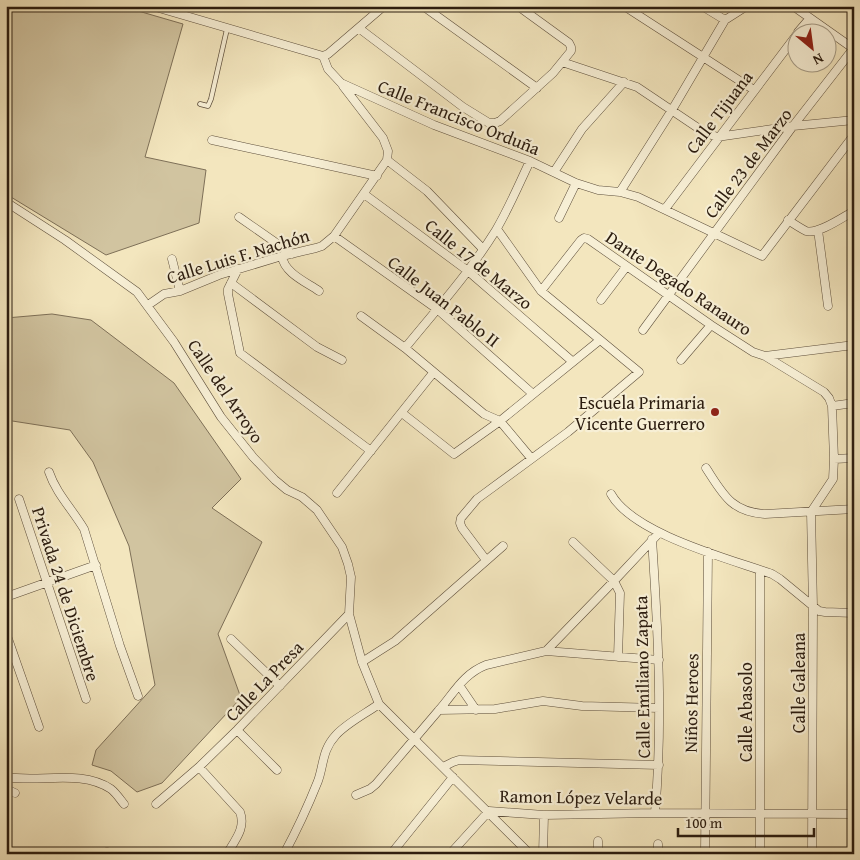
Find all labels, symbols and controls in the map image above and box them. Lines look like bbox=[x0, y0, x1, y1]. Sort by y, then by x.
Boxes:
north arrow bbox=[788, 22, 838, 72]
text: N bbox=[809, 48, 827, 71]
street label: Calle Tijuana bbox=[679, 64, 759, 159]
street label: Calle Francisco Orduña bbox=[374, 72, 545, 162]
street label: Calle 23 de Marzo bbox=[698, 102, 798, 224]
street label: Calle 17 de Marzo bbox=[419, 212, 539, 316]
street label: Calle Luis F. Nachón bbox=[163, 221, 313, 291]
street label: Dante Degado Ranauro bbox=[600, 224, 758, 342]
street label: Calle Juan Pablo II bbox=[382, 249, 506, 353]
street label: Calle del Arroyo bbox=[181, 334, 271, 448]
place label: Escuela Primaria Vicente Guerrero bbox=[575, 389, 705, 437]
marker: Escuela Primaria Vicente Guerrero bbox=[709, 406, 721, 418]
street label: Privada 24 de Diciembre bbox=[25, 503, 107, 685]
street label: Calle Emiliano Zapata bbox=[627, 595, 657, 759]
street label: Calle Galeana bbox=[785, 632, 812, 733]
street label: Calle La Presa bbox=[219, 634, 310, 727]
street label: Niños Heroes bbox=[677, 653, 705, 753]
street label: Calle Abasolo bbox=[732, 662, 759, 762]
street label: Ramon López Velarde bbox=[499, 782, 663, 812]
scale bar bbox=[678, 805, 814, 837]
text: 100 m bbox=[685, 812, 723, 833]

